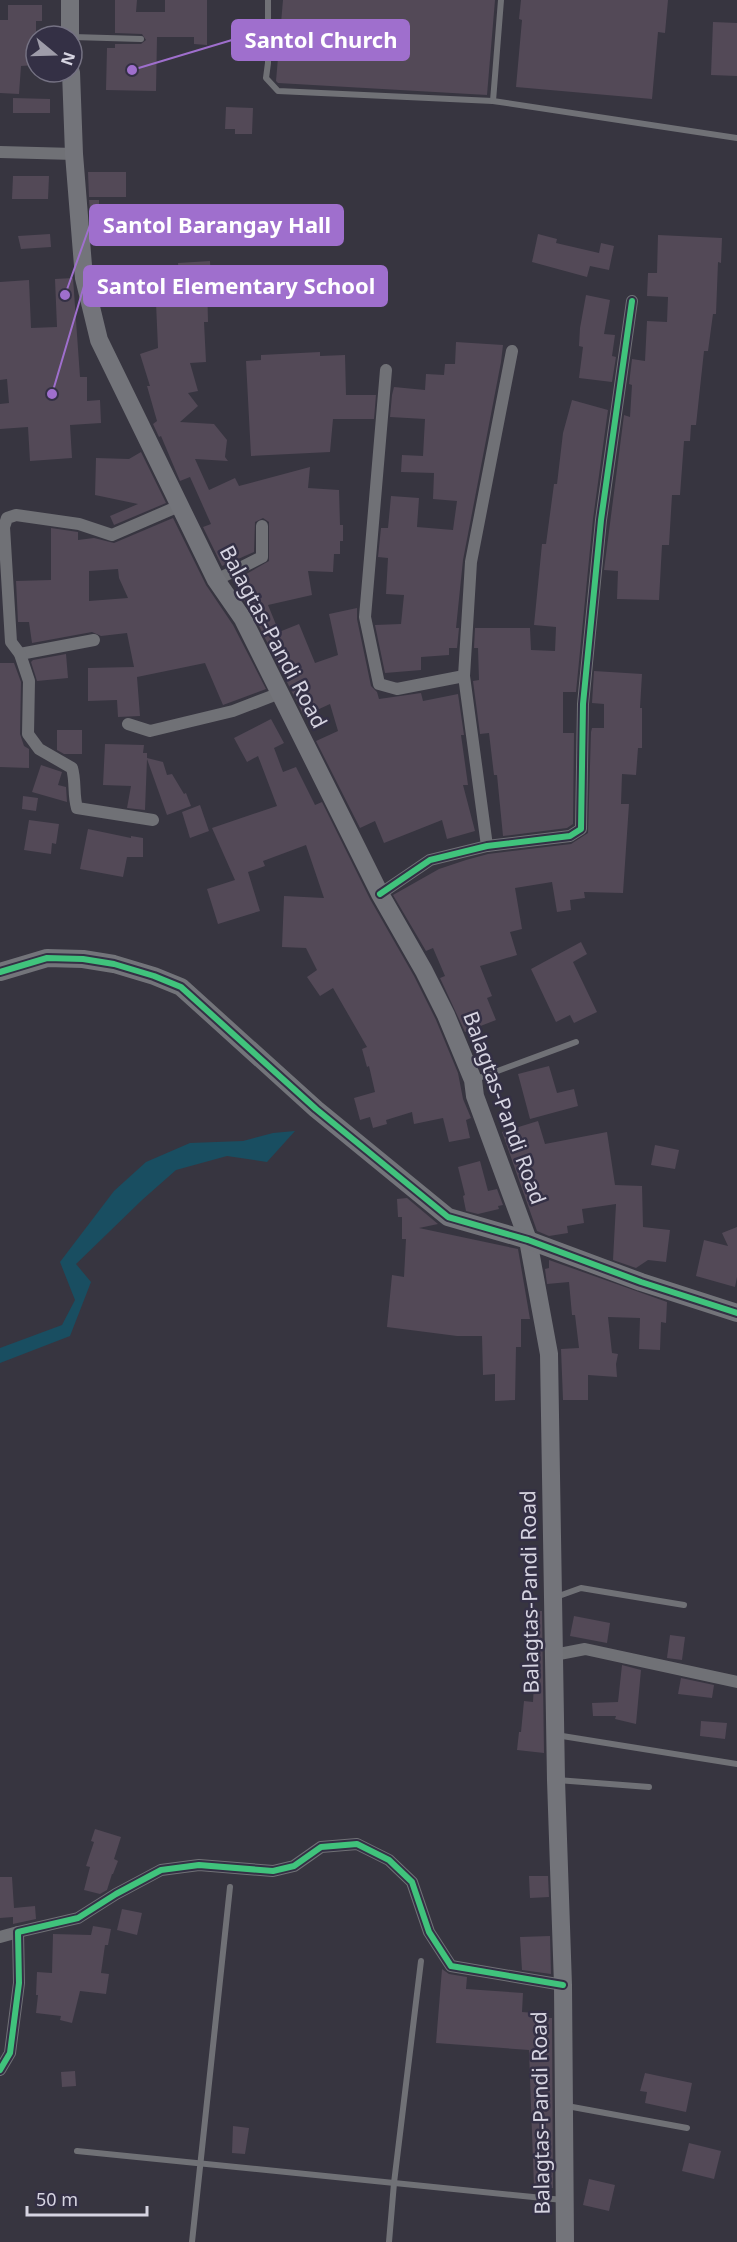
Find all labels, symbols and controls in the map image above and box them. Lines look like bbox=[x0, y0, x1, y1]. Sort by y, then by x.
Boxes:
callout: Santol Church bbox=[232, 20, 409, 60]
north arrow bbox=[24, 24, 84, 84]
text: Santol Church bbox=[245, 24, 397, 54]
text: N bbox=[56, 49, 81, 69]
callout: Santol Barangay Hall bbox=[90, 205, 343, 245]
text: Santol Barangay Hall bbox=[103, 209, 331, 239]
callout: Santol Elementary School bbox=[84, 266, 387, 306]
text: Santol Elementary School bbox=[97, 270, 375, 300]
street label: Balagtas-Pandi Road bbox=[214, 540, 334, 733]
street label: Balagtas-Pandi Road bbox=[457, 1007, 553, 1208]
street label: Balagtas-Pandi Road bbox=[513, 1490, 545, 1694]
street label: Balagtas-Pandi Road bbox=[524, 2011, 556, 2215]
scale bar bbox=[27, 2179, 147, 2217]
text: 50 m bbox=[36, 2187, 78, 2211]

